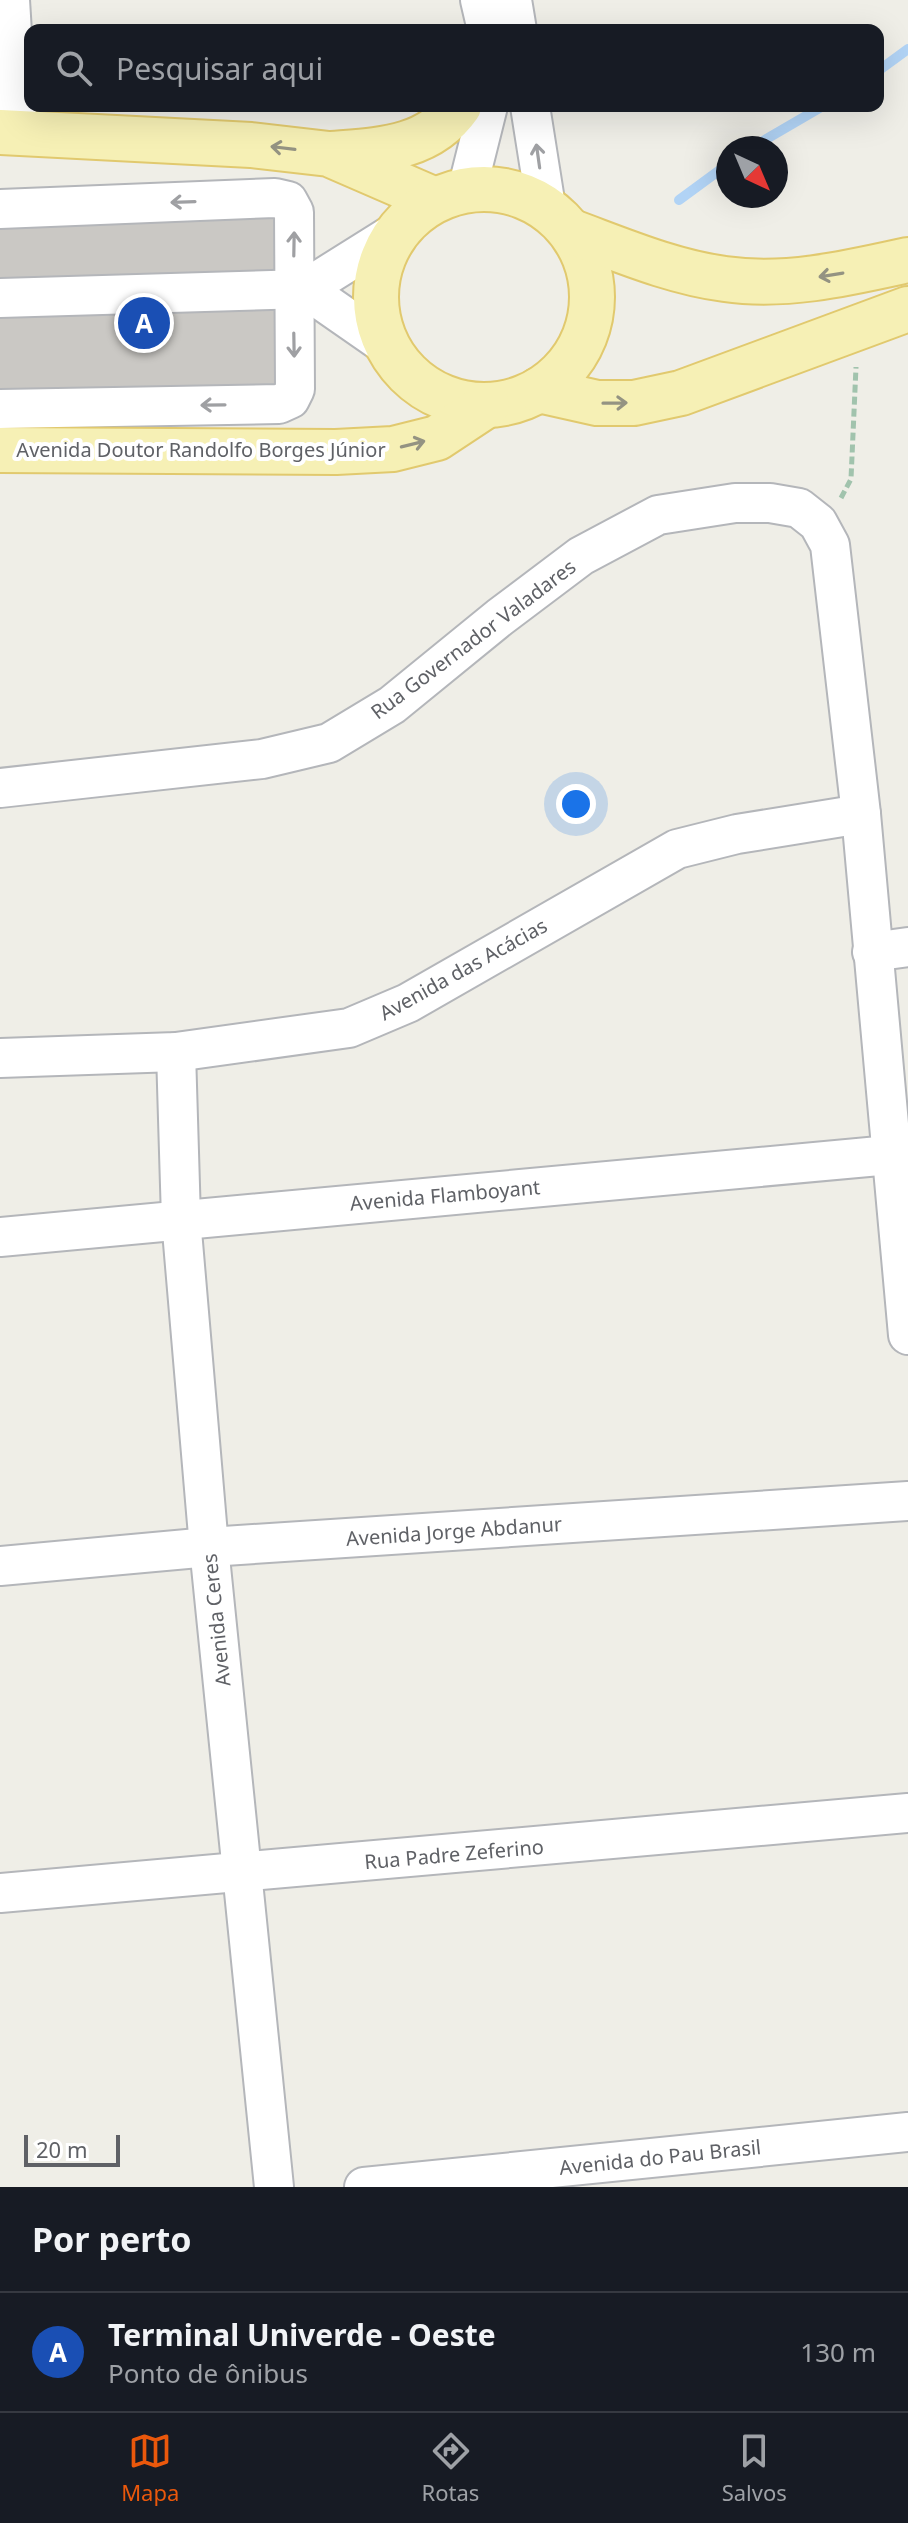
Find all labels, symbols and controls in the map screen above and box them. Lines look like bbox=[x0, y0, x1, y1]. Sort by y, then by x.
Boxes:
search box bbox=[24, 24, 884, 112]
icon: search bbox=[52, 46, 96, 90]
text: Pesquisar aqui bbox=[116, 48, 323, 89]
north arrow bbox=[716, 136, 788, 208]
one-way arrow bbox=[270, 141, 297, 156]
one-way arrow bbox=[530, 144, 545, 169]
one-way arrow bbox=[170, 194, 197, 209]
one-way arrow bbox=[286, 231, 302, 258]
one-way arrow bbox=[819, 268, 845, 283]
pin: A bbox=[118, 293, 170, 353]
one-way arrow bbox=[287, 331, 302, 358]
one-way arrow bbox=[601, 395, 628, 411]
one-way arrow bbox=[200, 397, 227, 413]
one-way arrow bbox=[400, 435, 426, 450]
street label: Avenida Doutor Randolfo Borges Júnior bbox=[16, 436, 386, 463]
street label: Rua Governador Valadares bbox=[365, 553, 581, 725]
your location bbox=[556, 784, 596, 824]
street label: Avenida das Acácias bbox=[374, 912, 552, 1026]
street label: Avenida Flamboyant bbox=[349, 1173, 541, 1217]
street label: Avenida Jorge Abdanur bbox=[345, 1510, 563, 1552]
street label: Avenida Ceres bbox=[196, 1552, 236, 1688]
street label: Rua Padre Zeferino bbox=[363, 1833, 545, 1875]
scale bar bbox=[24, 2131, 120, 2167]
street label: Avenida do Pau Brasil bbox=[558, 2133, 762, 2181]
text: 20 m bbox=[36, 2134, 87, 2164]
text: Por perto bbox=[32, 2216, 191, 2262]
text: Terminal Univerde - Oeste bbox=[108, 2314, 496, 2355]
text: A bbox=[49, 2334, 67, 2370]
text: 130 m bbox=[800, 2334, 876, 2370]
text: Ponto de ônibus bbox=[108, 2355, 308, 2391]
tab: Mapa bbox=[121, 2429, 179, 2507]
tab: Rotas bbox=[422, 2429, 479, 2507]
tab: Salvos bbox=[722, 2429, 787, 2507]

